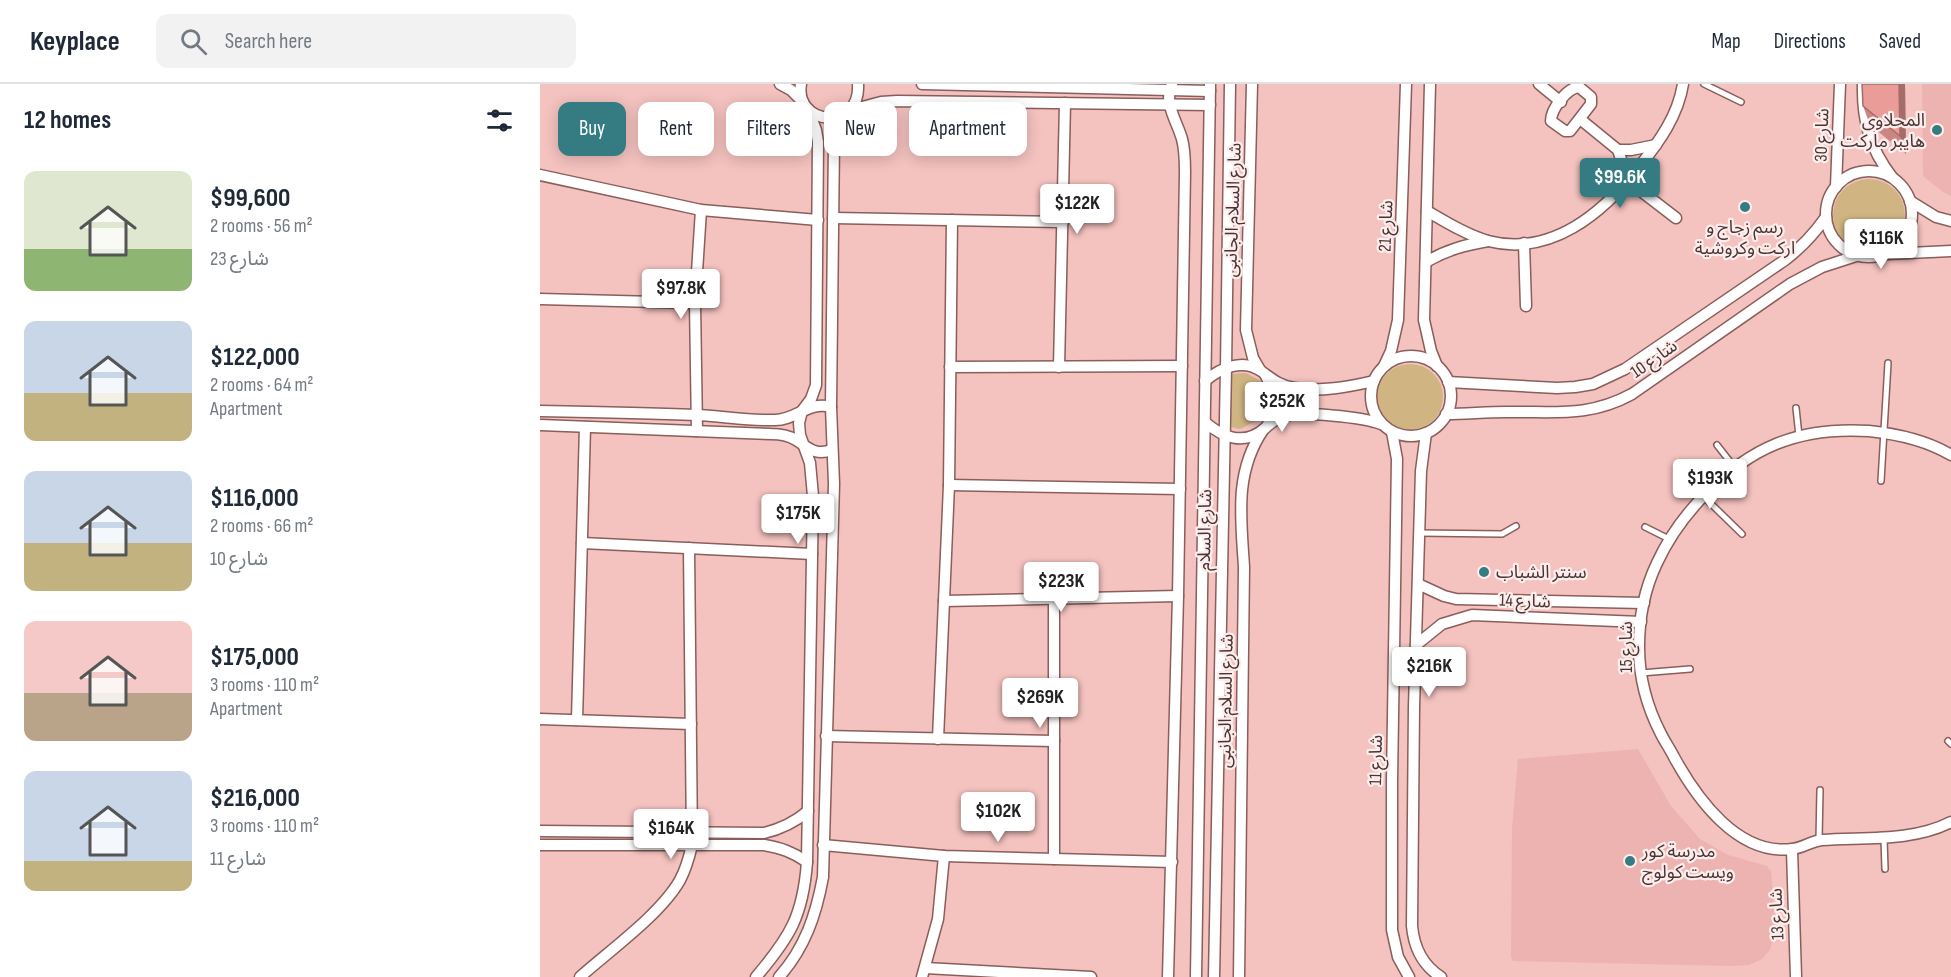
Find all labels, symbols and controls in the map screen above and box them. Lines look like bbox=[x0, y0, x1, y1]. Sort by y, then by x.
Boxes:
search box bbox=[156, 14, 576, 68]
text: Keyplace bbox=[30, 25, 120, 58]
icon: search bbox=[177, 25, 210, 58]
text: Search here bbox=[225, 28, 312, 55]
text: Map bbox=[1711, 29, 1741, 54]
text: Directions bbox=[1774, 29, 1846, 54]
text: Saved bbox=[1879, 29, 1921, 54]
chip: Buy bbox=[558, 102, 626, 156]
chip: Rent bbox=[638, 102, 714, 156]
chip: Filters bbox=[726, 102, 812, 156]
chip: New bbox=[824, 102, 897, 156]
chip: Apartment bbox=[909, 102, 1027, 156]
icon: filters bbox=[483, 104, 516, 137]
text: 12 homes bbox=[24, 105, 111, 136]
street label: شارع 30 bbox=[1811, 108, 1836, 162]
place label: المحلاوى هايبر ماركت bbox=[1840, 110, 1925, 152]
marker: المحلاوى هايبر ماركت bbox=[1930, 123, 1944, 137]
street label: شارع السلام الجانبى bbox=[1220, 142, 1249, 278]
pin: $99.6K bbox=[1571, 158, 1669, 209]
text: $99.6K bbox=[1594, 165, 1646, 189]
text: $99,600 bbox=[210, 183, 291, 214]
pin: $122K bbox=[1035, 184, 1119, 235]
text: $122K bbox=[1054, 191, 1100, 215]
icon: home bbox=[72, 195, 144, 267]
street label: شارع 21 bbox=[1375, 200, 1400, 252]
marker: رسم زجاج و اركت وكروشية bbox=[1738, 200, 1752, 214]
text: 2 rooms · 56 m² bbox=[210, 214, 313, 238]
place label: رسم زجاج و اركت وكروشية bbox=[1695, 217, 1795, 259]
pin: $116K bbox=[1839, 219, 1923, 270]
text: $116K bbox=[1858, 226, 1904, 250]
text: شارع 23 bbox=[210, 247, 269, 271]
pin: $97.8K bbox=[632, 269, 730, 320]
text: $97.8K bbox=[656, 276, 706, 300]
street label: شارع 10 bbox=[1627, 335, 1683, 385]
text: $122,000 bbox=[210, 342, 300, 373]
icon: home bbox=[72, 345, 144, 417]
text: 2 rooms · 64 m² bbox=[210, 373, 314, 397]
pin: $252K bbox=[1240, 382, 1324, 433]
text: $252K bbox=[1259, 389, 1305, 413]
text: Apartment bbox=[210, 397, 283, 421]
pin: $193K bbox=[1668, 459, 1752, 510]
text: $193K bbox=[1687, 466, 1733, 490]
text: $116,000 bbox=[210, 483, 299, 514]
street label: شارع السلام bbox=[1194, 489, 1219, 571]
pin: $175K bbox=[756, 494, 840, 545]
icon: home bbox=[72, 495, 144, 567]
text: $175K bbox=[775, 501, 821, 525]
text: 2 rooms · 66 m² bbox=[210, 514, 314, 538]
text: شارع 10 bbox=[210, 547, 268, 571]
pin: $223K bbox=[1019, 562, 1103, 613]
place label: سنتر الشباب bbox=[1496, 562, 1587, 583]
marker: سنتر الشباب bbox=[1477, 565, 1491, 579]
text: $223K bbox=[1038, 569, 1084, 593]
street label: شارع 14 bbox=[1499, 590, 1551, 615]
street label: شارع 15 bbox=[1616, 621, 1640, 673]
street label: شارع السلام الجانبى bbox=[1214, 634, 1241, 768]
text: $175,000 bbox=[210, 642, 299, 673]
icon: home bbox=[72, 645, 144, 717]
pin: $216K bbox=[1387, 647, 1471, 698]
text: $216K bbox=[1406, 654, 1452, 678]
text: 3 rooms · 110 m² bbox=[210, 673, 319, 697]
pin: $269K bbox=[998, 678, 1082, 729]
text: $269K bbox=[1016, 685, 1064, 709]
text: Apartment bbox=[210, 697, 283, 721]
street label: شارع 11 bbox=[1365, 735, 1390, 786]
text: $216,000 bbox=[210, 783, 300, 814]
pin: $102K bbox=[956, 792, 1040, 843]
icon: home bbox=[72, 795, 144, 867]
text: $102K bbox=[975, 799, 1021, 823]
pin: $164K bbox=[629, 809, 713, 860]
text: 3 rooms · 110 m² bbox=[210, 814, 319, 838]
text: $164K bbox=[648, 816, 694, 840]
place label: مدرسة كور ويست كولوج bbox=[1641, 841, 1734, 885]
text: شارع 11 bbox=[210, 847, 266, 871]
marker: مدرسة كور ويست كولوج bbox=[1623, 854, 1637, 868]
street label: شارع 13 bbox=[1766, 888, 1791, 940]

